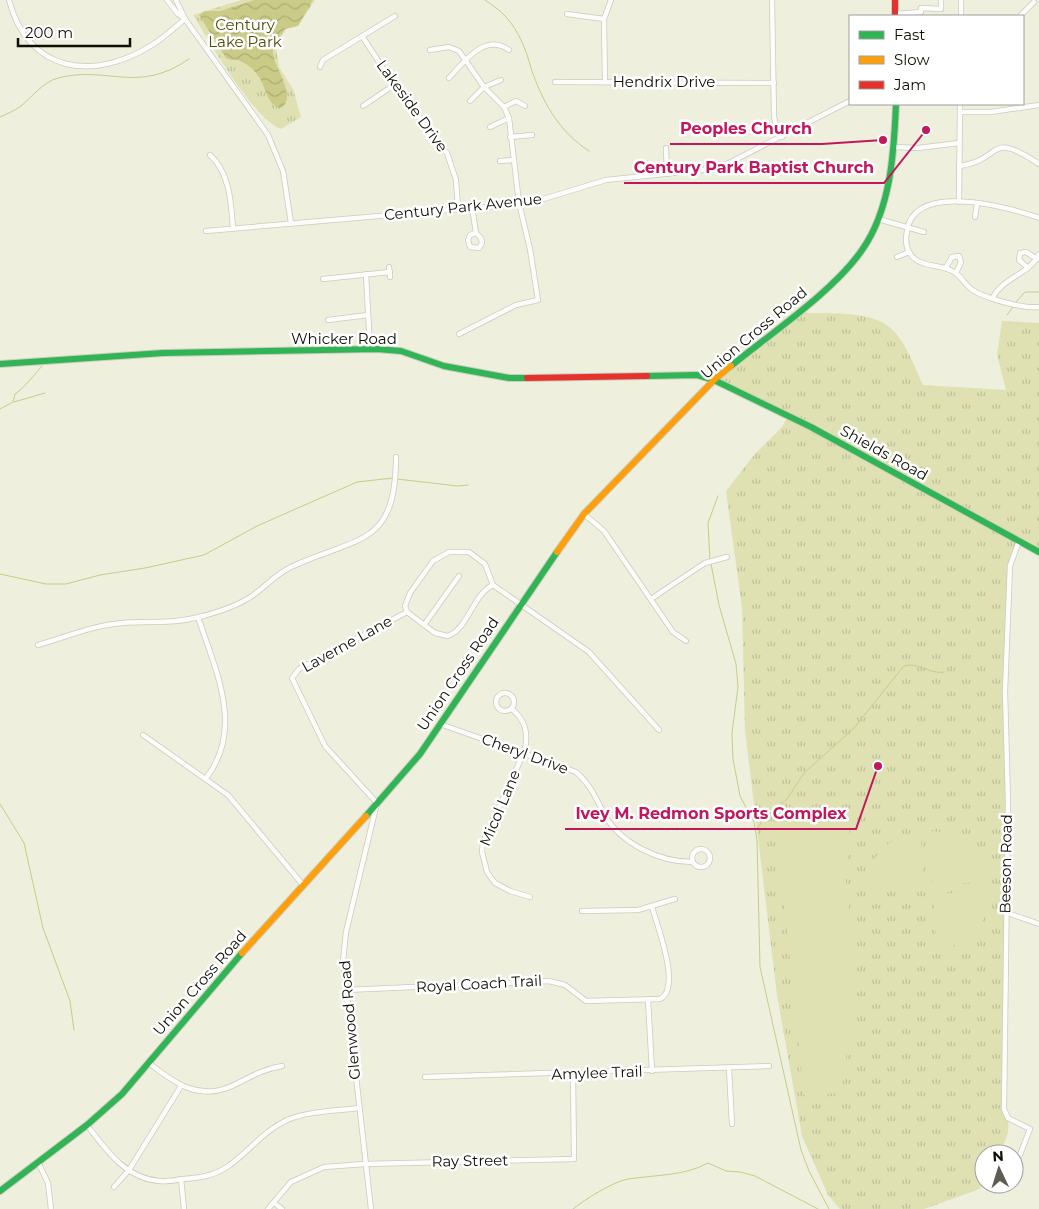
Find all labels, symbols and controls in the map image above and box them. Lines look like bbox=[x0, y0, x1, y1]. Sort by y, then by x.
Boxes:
scale bar bbox=[18, 15, 130, 47]
park label: Century Lake Park bbox=[208, 15, 282, 51]
legend bbox=[849, 15, 1024, 105]
text: 200 m bbox=[25, 23, 73, 42]
text: Fast bbox=[894, 25, 925, 44]
text: Slow bbox=[894, 50, 930, 69]
street label: Lakeside Drive bbox=[373, 56, 452, 155]
street label: Hendrix Drive bbox=[613, 72, 715, 91]
text: Jam bbox=[893, 75, 926, 94]
callout: Peoples Church bbox=[670, 113, 822, 144]
text: Peoples Church bbox=[680, 119, 812, 138]
callout: Century Park Baptist Church bbox=[624, 152, 884, 183]
text: Century Park Baptist Church bbox=[634, 158, 874, 177]
street label: Century Park Avenue bbox=[383, 189, 543, 224]
street label: Union Cross Road bbox=[697, 283, 811, 383]
street label: Whicker Road bbox=[291, 329, 397, 348]
street label: Shields Road bbox=[837, 421, 931, 484]
street label: Laverne Lane bbox=[298, 611, 395, 676]
street label: Union Cross Road bbox=[412, 613, 503, 734]
street label: Cheryl Drive bbox=[479, 729, 571, 778]
street label: Micol Lane bbox=[475, 767, 524, 849]
callout: Ivey M. Redmon Sports Complex bbox=[565, 798, 856, 829]
text: Ivey M. Redmon Sports Complex bbox=[575, 804, 847, 823]
street label: Beeson Road bbox=[995, 814, 1016, 914]
street label: Union Cross Road bbox=[149, 926, 250, 1039]
street label: Glenwood Road bbox=[335, 960, 364, 1081]
street label: Royal Coach Trail bbox=[415, 971, 543, 996]
street label: Amylee Trail bbox=[551, 1061, 643, 1084]
north arrow bbox=[974, 1144, 1024, 1194]
text: N bbox=[992, 1147, 1004, 1165]
street label: Ray Street bbox=[431, 1150, 509, 1171]

